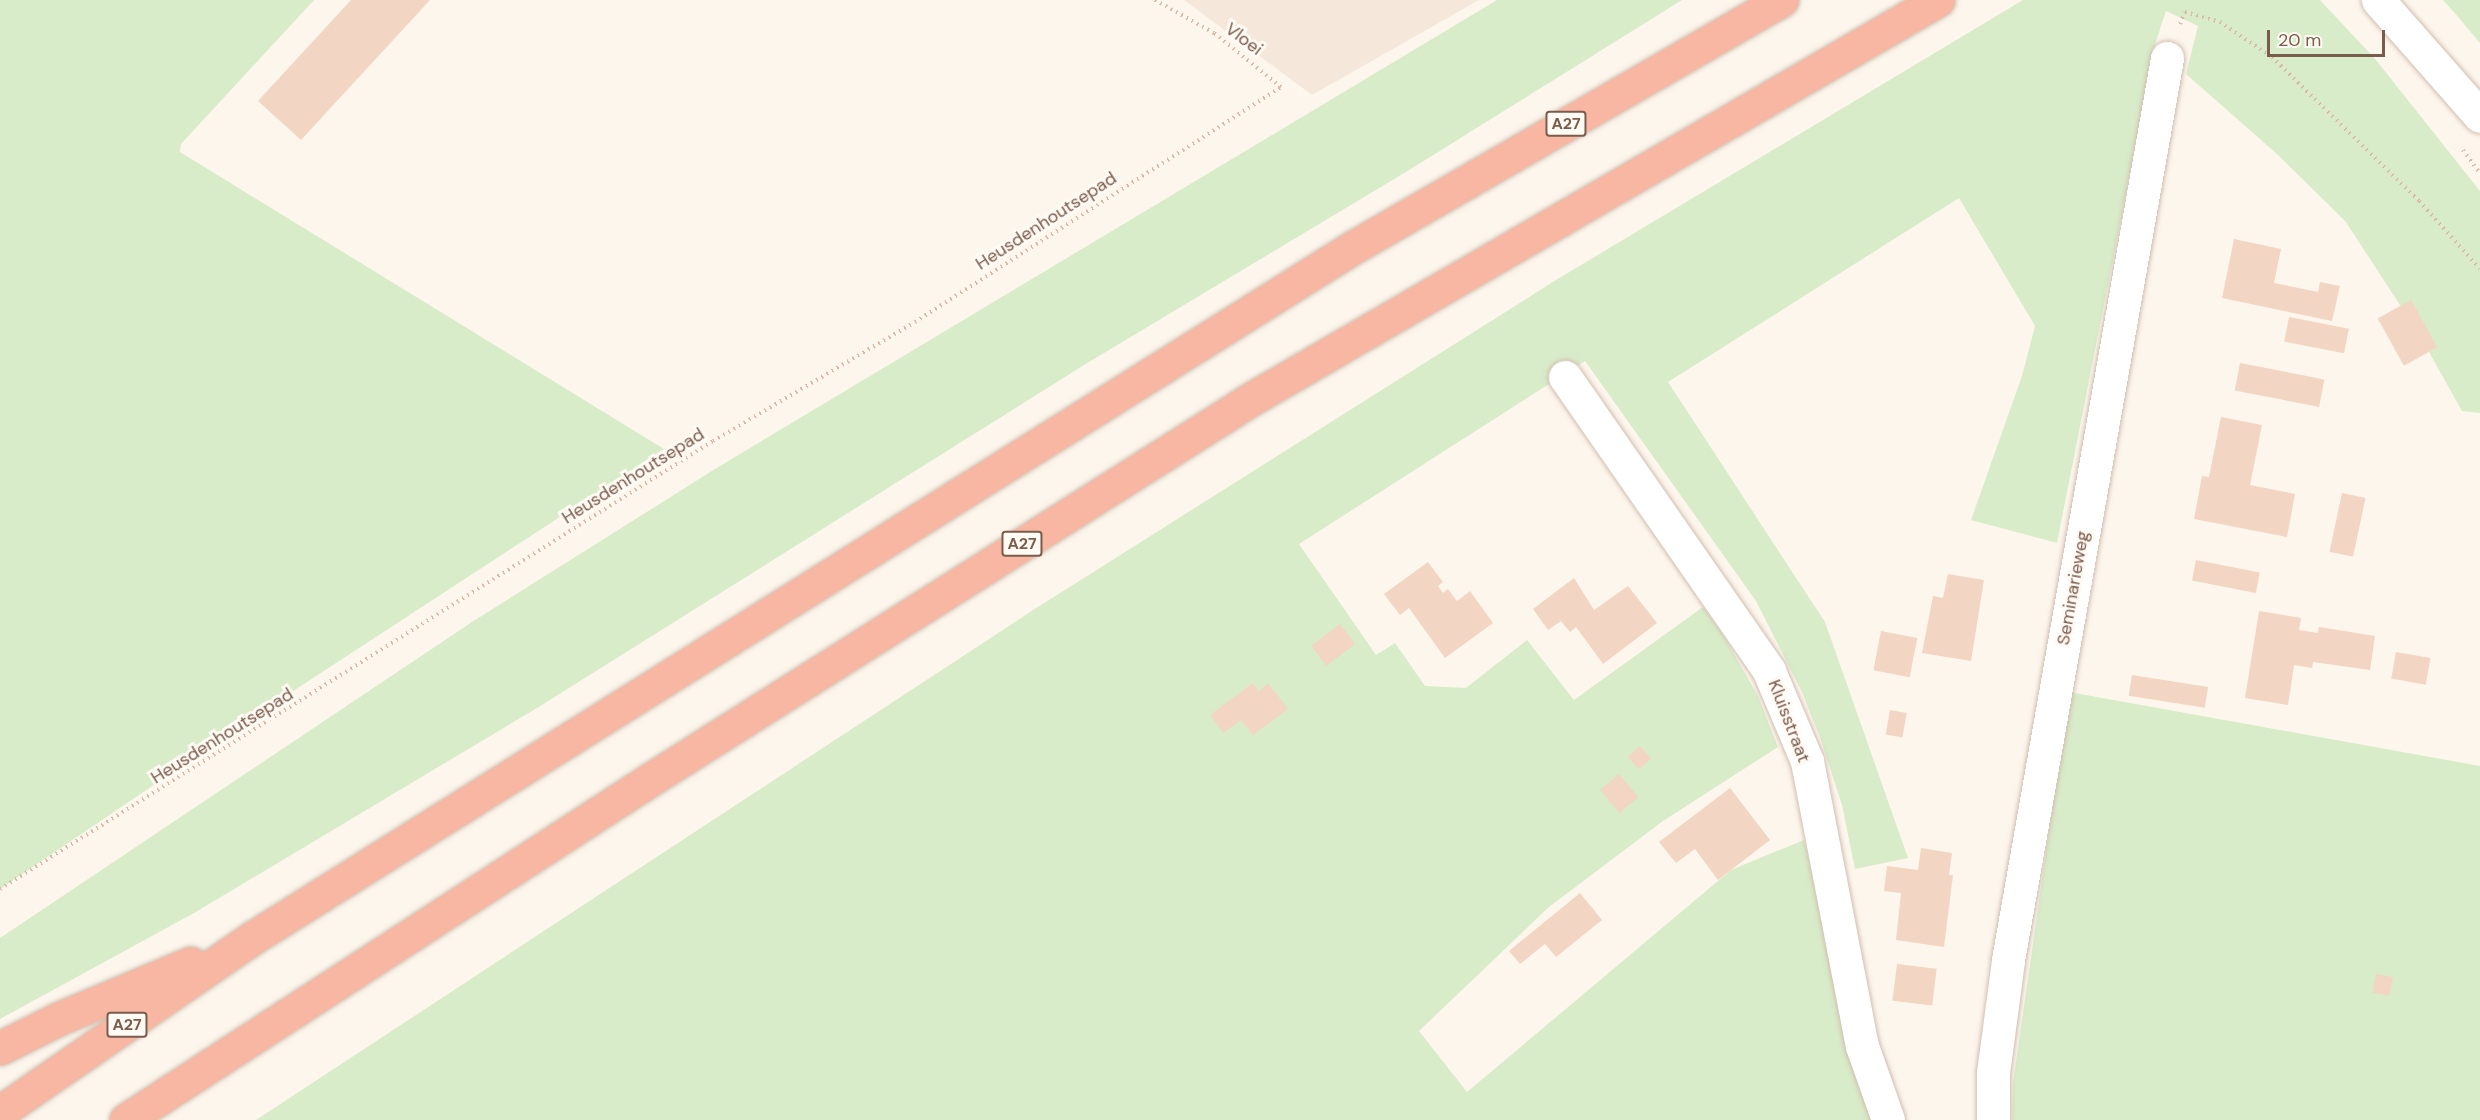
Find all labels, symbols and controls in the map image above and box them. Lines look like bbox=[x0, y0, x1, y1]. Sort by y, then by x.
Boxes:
street label: Vloei bbox=[1221, 18, 1267, 60]
scale bar bbox=[2270, 18, 2388, 56]
text: 20 m bbox=[2278, 28, 2321, 52]
road number: A27 bbox=[1545, 111, 1587, 137]
street label: Heusdenhoutsepad bbox=[971, 167, 1121, 275]
street label: Heusdenhoutsepad bbox=[558, 423, 708, 529]
street label: Seminarieweg bbox=[2052, 529, 2094, 647]
road number: A27 bbox=[1001, 531, 1043, 557]
street label: Kluisstraat bbox=[1763, 677, 1815, 765]
street label: Heusdenhoutsepad bbox=[147, 683, 297, 789]
road number: A27 bbox=[106, 1012, 148, 1038]

